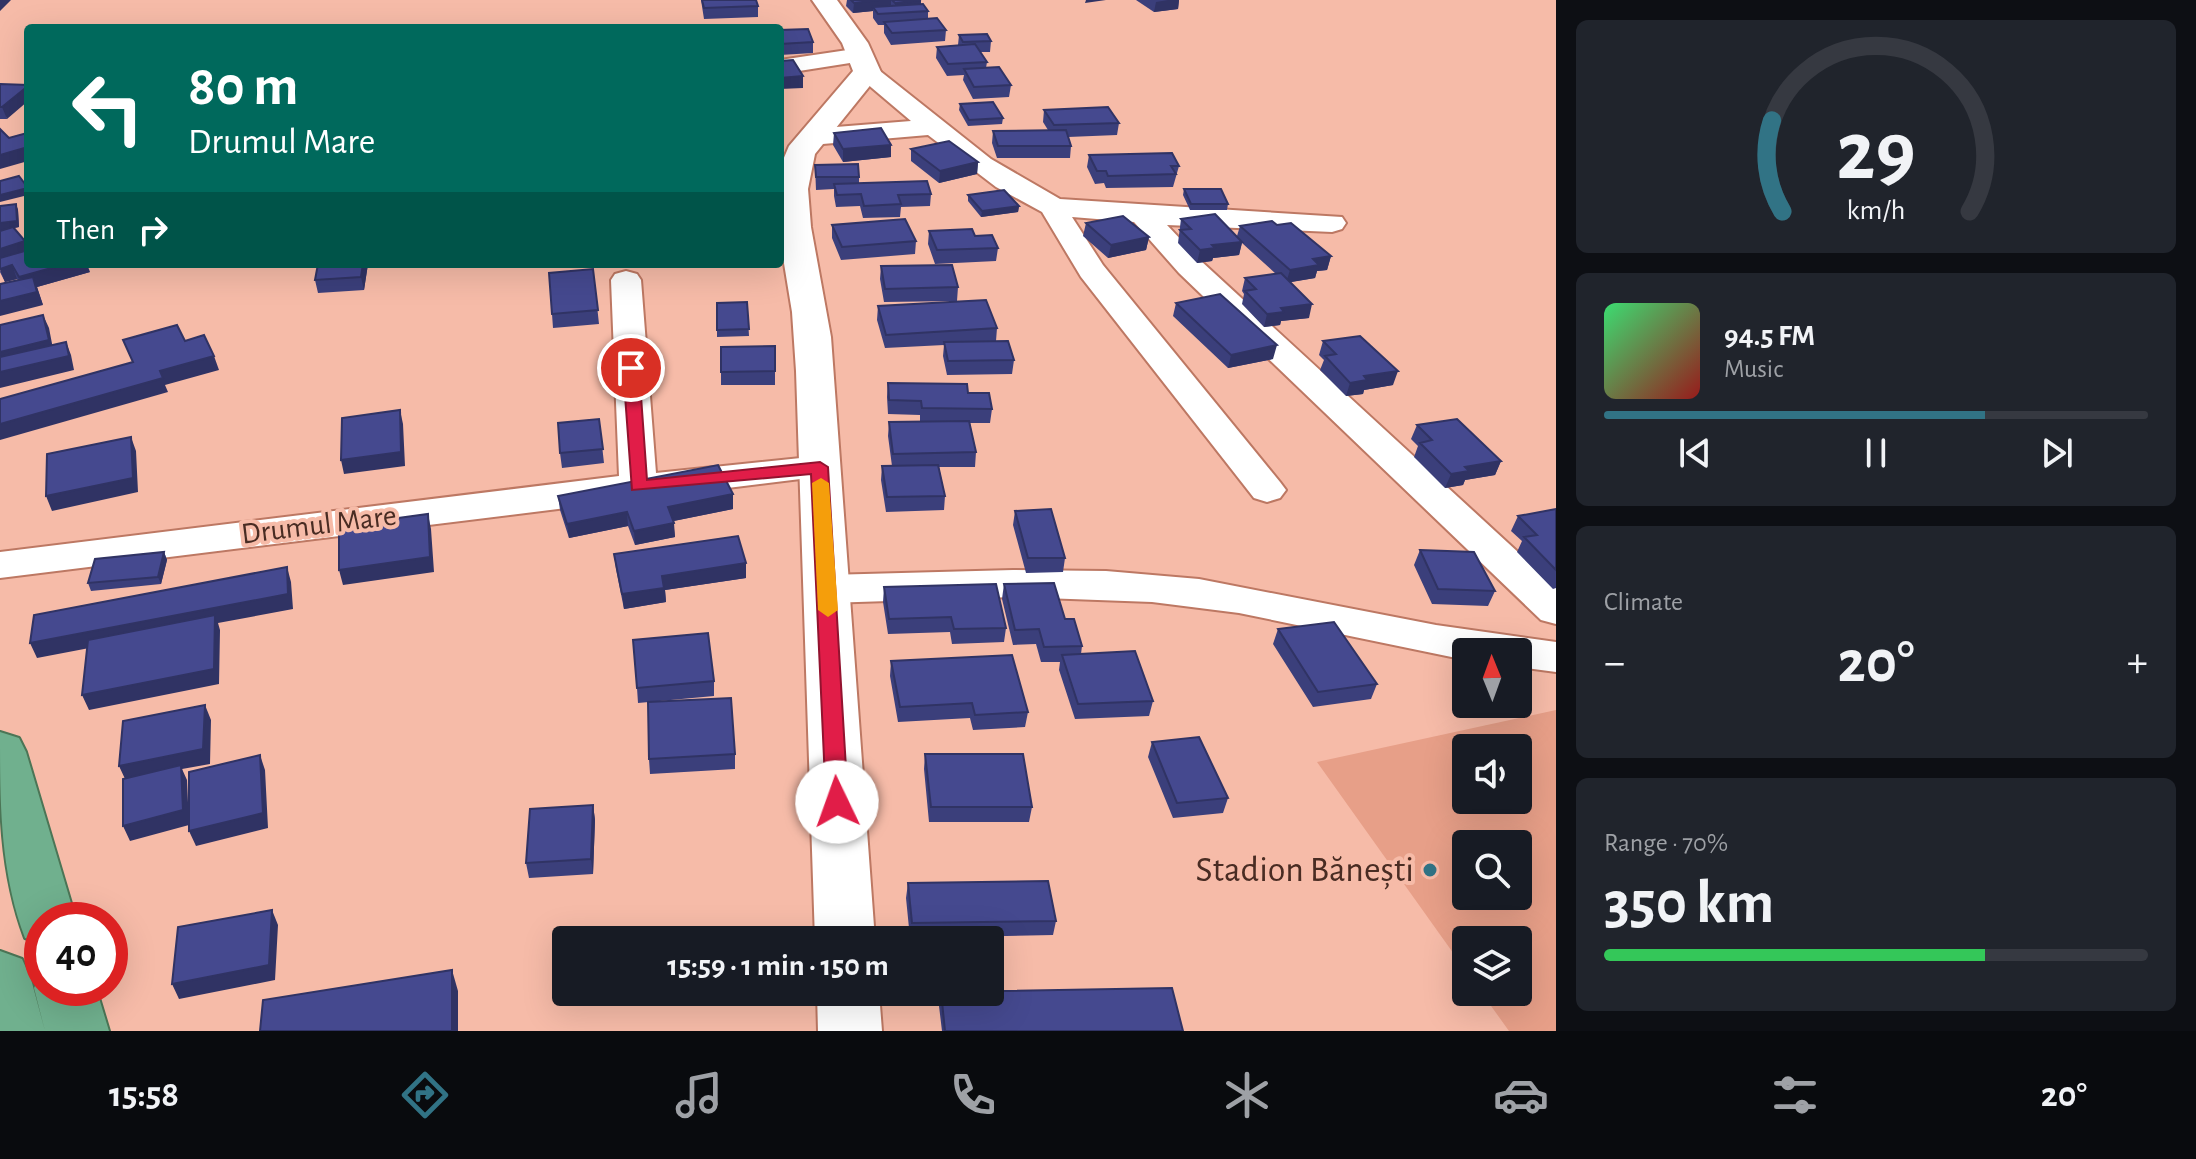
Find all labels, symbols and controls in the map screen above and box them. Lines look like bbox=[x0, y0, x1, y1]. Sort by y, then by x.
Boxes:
icon: left bbox=[56, 56, 160, 160]
text: 80 m bbox=[188, 59, 298, 115]
text: 29 bbox=[1836, 111, 1916, 195]
text: Drumul Mare bbox=[188, 124, 375, 160]
text: km/h bbox=[1847, 197, 1905, 226]
icon: right bbox=[131, 208, 175, 252]
text: Then bbox=[56, 215, 115, 245]
text: 94.5 FM bbox=[1724, 321, 1815, 351]
pin bbox=[597, 334, 665, 402]
icon: arrive bbox=[609, 346, 653, 390]
text: Music bbox=[1724, 356, 1783, 382]
icon: previous bbox=[1673, 431, 1717, 475]
icon: pause bbox=[1854, 431, 1898, 475]
icon: next bbox=[2035, 431, 2079, 475]
street label: Drumul Mare bbox=[240, 501, 398, 549]
text: Climate bbox=[1604, 589, 1683, 615]
text: 20° bbox=[1837, 633, 1915, 693]
north arrow bbox=[1452, 638, 1532, 718]
map controls bbox=[1452, 638, 1532, 1006]
text: − bbox=[1604, 641, 1625, 685]
text: + bbox=[2127, 641, 2148, 685]
button: sound bbox=[1452, 734, 1532, 814]
position arrow bbox=[795, 760, 879, 844]
button: search bbox=[1452, 830, 1532, 910]
text: Range · 70% bbox=[1604, 830, 1728, 856]
place label: Stadion Bănești bbox=[1195, 852, 1414, 890]
marker: Stadion Bănești bbox=[1421, 861, 1439, 879]
text: 350 km bbox=[1604, 874, 1774, 934]
speed limit sign: 40 bbox=[24, 902, 128, 1006]
button: layers bbox=[1452, 926, 1532, 1006]
text: 15:59 · 1 min · 150 m bbox=[667, 951, 889, 981]
icon: directions bbox=[397, 1067, 453, 1123]
icon: music bbox=[671, 1067, 727, 1123]
icon: phone bbox=[945, 1067, 1001, 1123]
icon: climate bbox=[1219, 1067, 1275, 1123]
icon: car bbox=[1493, 1067, 1549, 1123]
icon: filters bbox=[1767, 1067, 1823, 1123]
text: 15:58 bbox=[109, 1077, 179, 1113]
text: 20° bbox=[2041, 1077, 2087, 1113]

